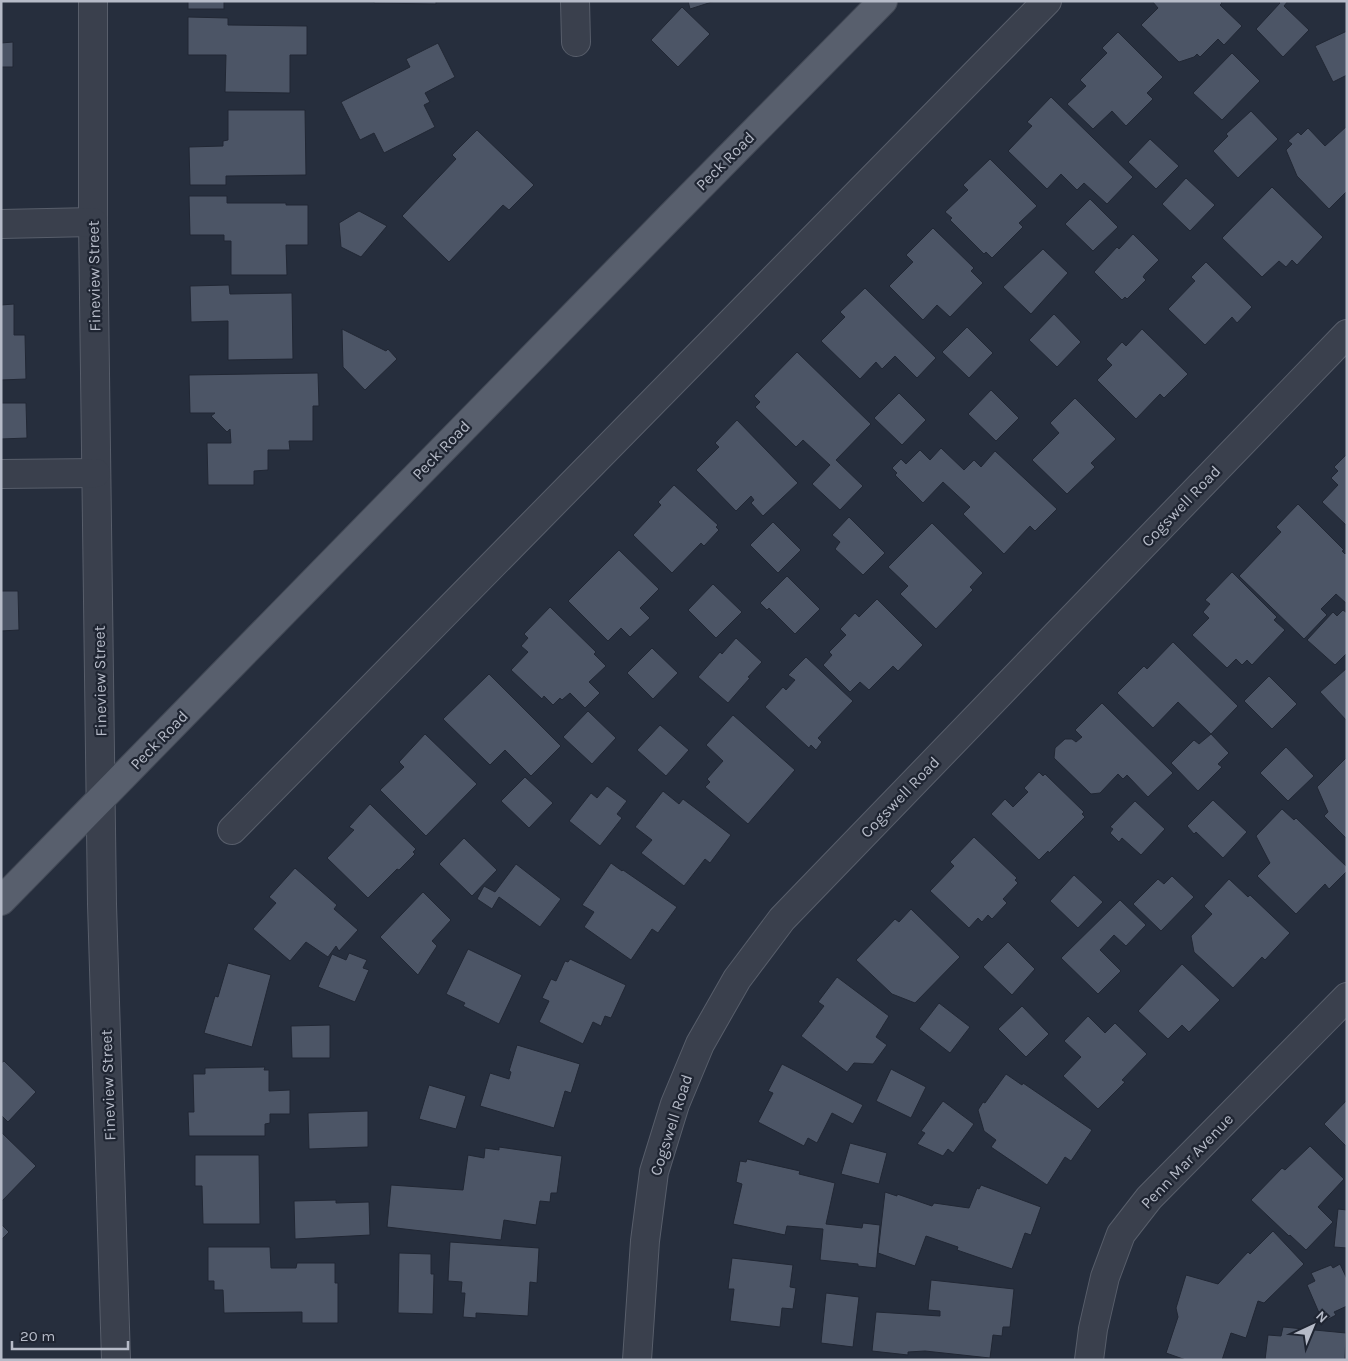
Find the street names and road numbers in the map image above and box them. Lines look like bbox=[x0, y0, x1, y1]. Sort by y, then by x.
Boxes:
street label: Peck Road bbox=[692, 128, 758, 194]
street label: Fineview Street bbox=[84, 220, 104, 332]
street label: Peck Road bbox=[408, 416, 474, 484]
street label: Cogswell Road bbox=[1138, 461, 1224, 551]
street label: Fineview Street bbox=[90, 625, 110, 737]
street label: Peck Road bbox=[126, 706, 192, 774]
street label: Cogswell Road bbox=[857, 752, 943, 842]
street label: Fineview Street bbox=[97, 1029, 119, 1141]
street label: Cogswell Road bbox=[646, 1072, 696, 1178]
street label: Penn Mar Avenue bbox=[1137, 1110, 1237, 1212]

